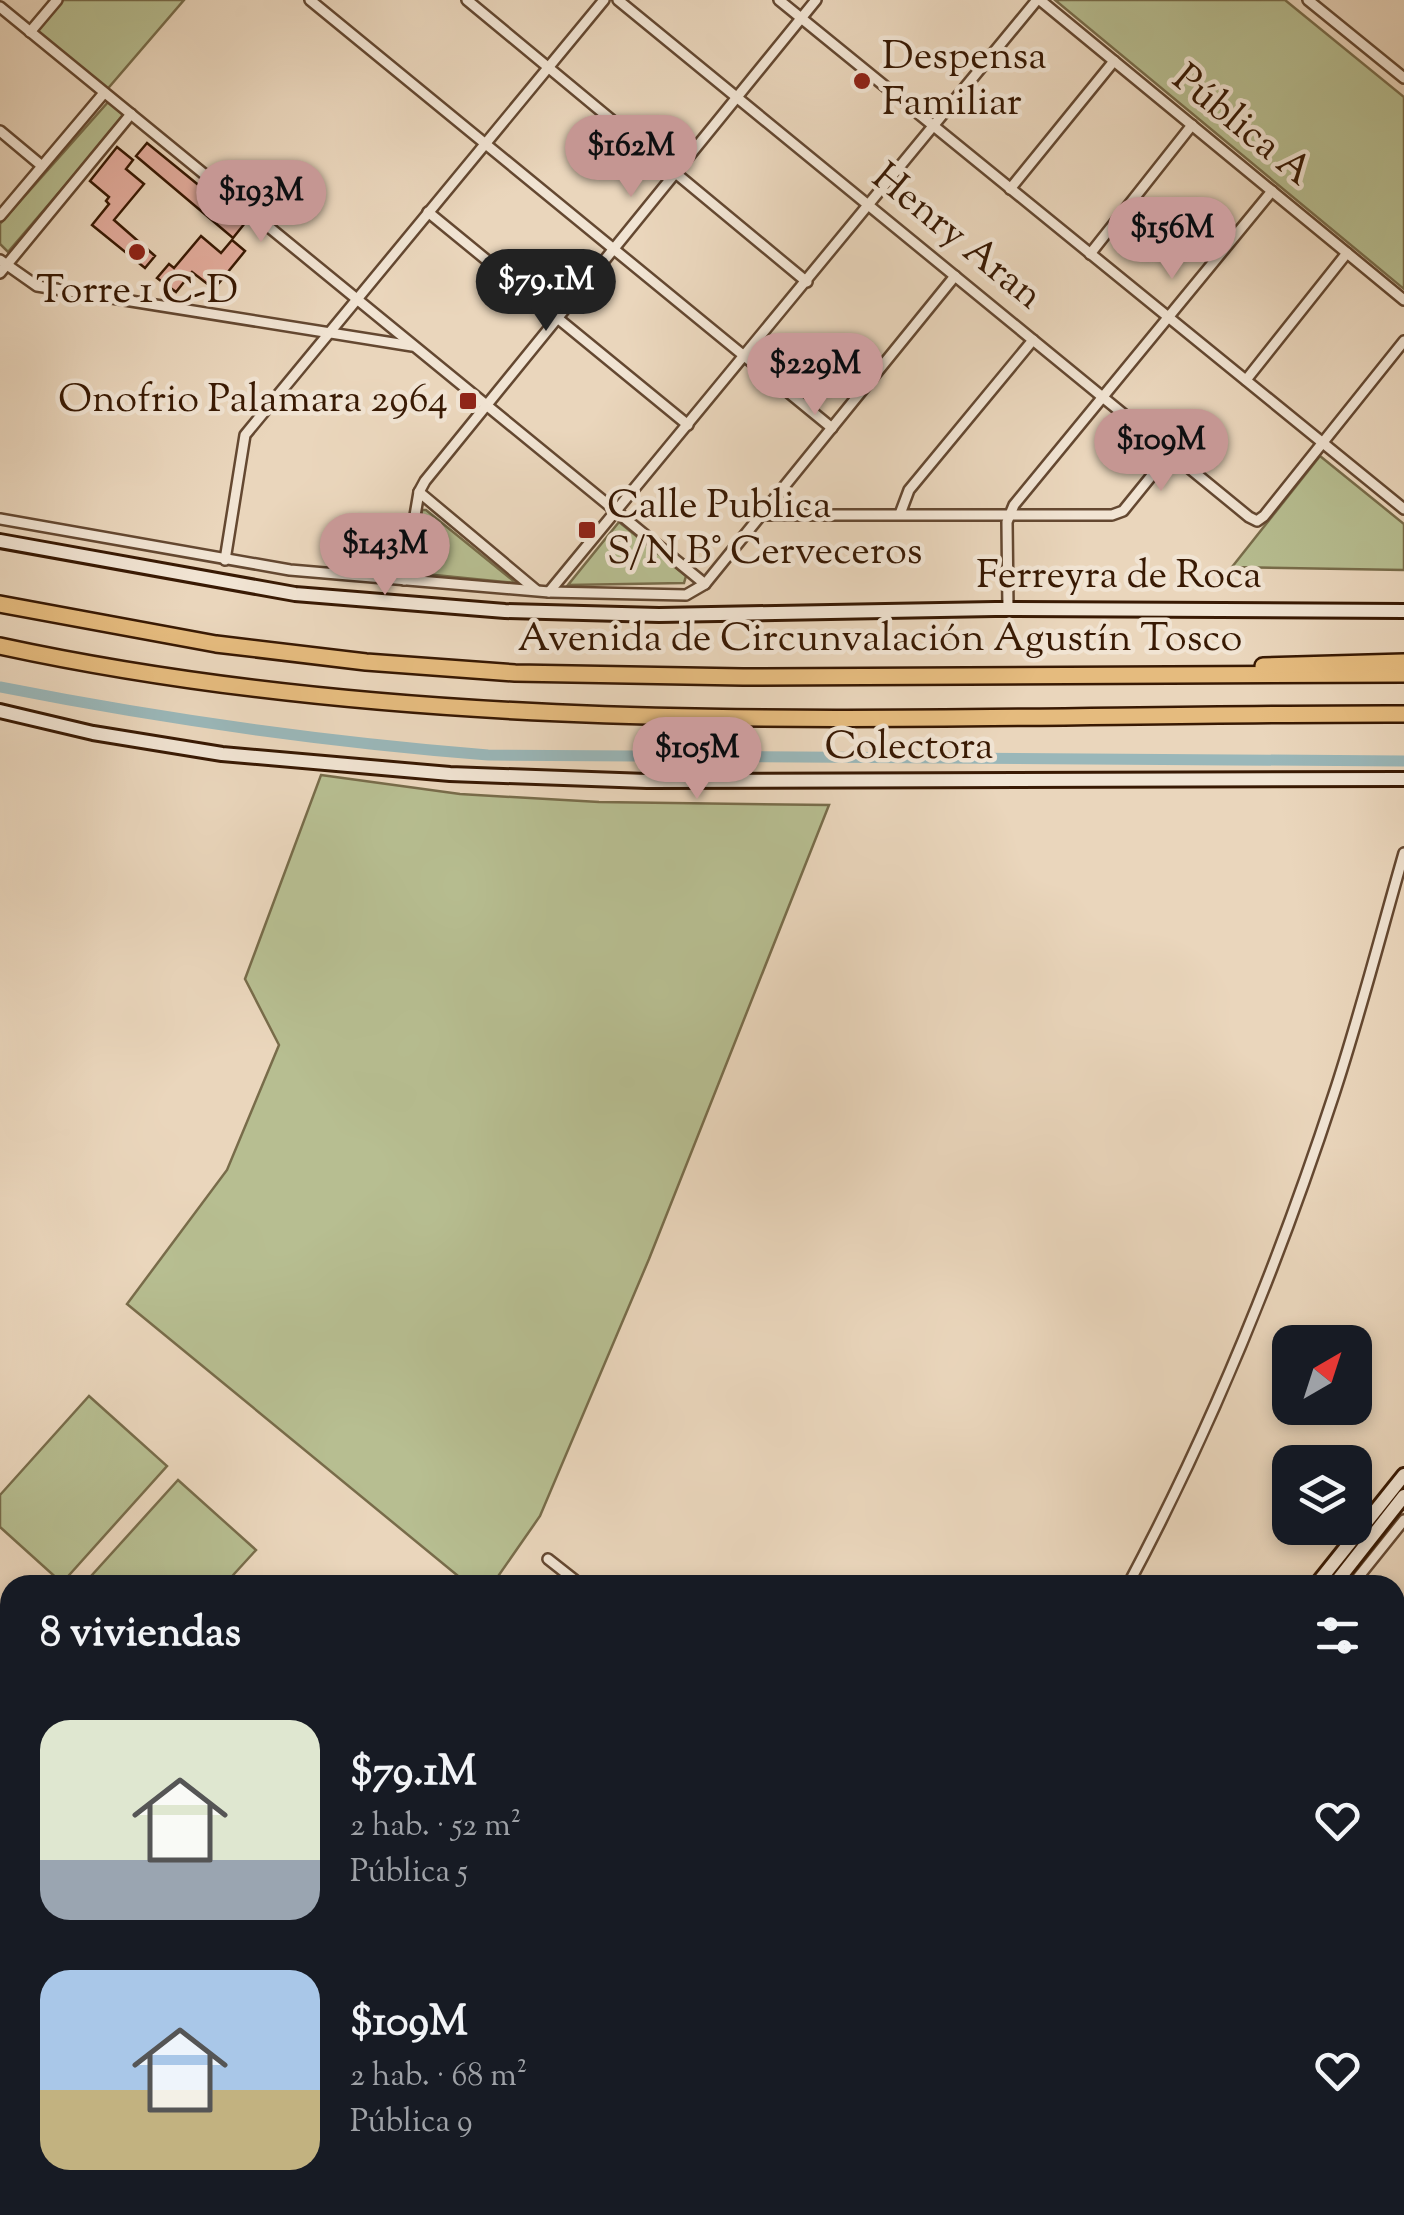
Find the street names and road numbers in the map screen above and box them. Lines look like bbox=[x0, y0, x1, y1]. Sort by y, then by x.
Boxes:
street label: Pública A bbox=[1158, 53, 1324, 201]
street label: Henry Aran bbox=[858, 151, 1054, 325]
street label: Ferreyra de Roca bbox=[976, 549, 1262, 606]
street label: Avenida de Circunvalación Agustín Tosco bbox=[518, 612, 1242, 669]
street label: Colectora bbox=[824, 720, 994, 777]

